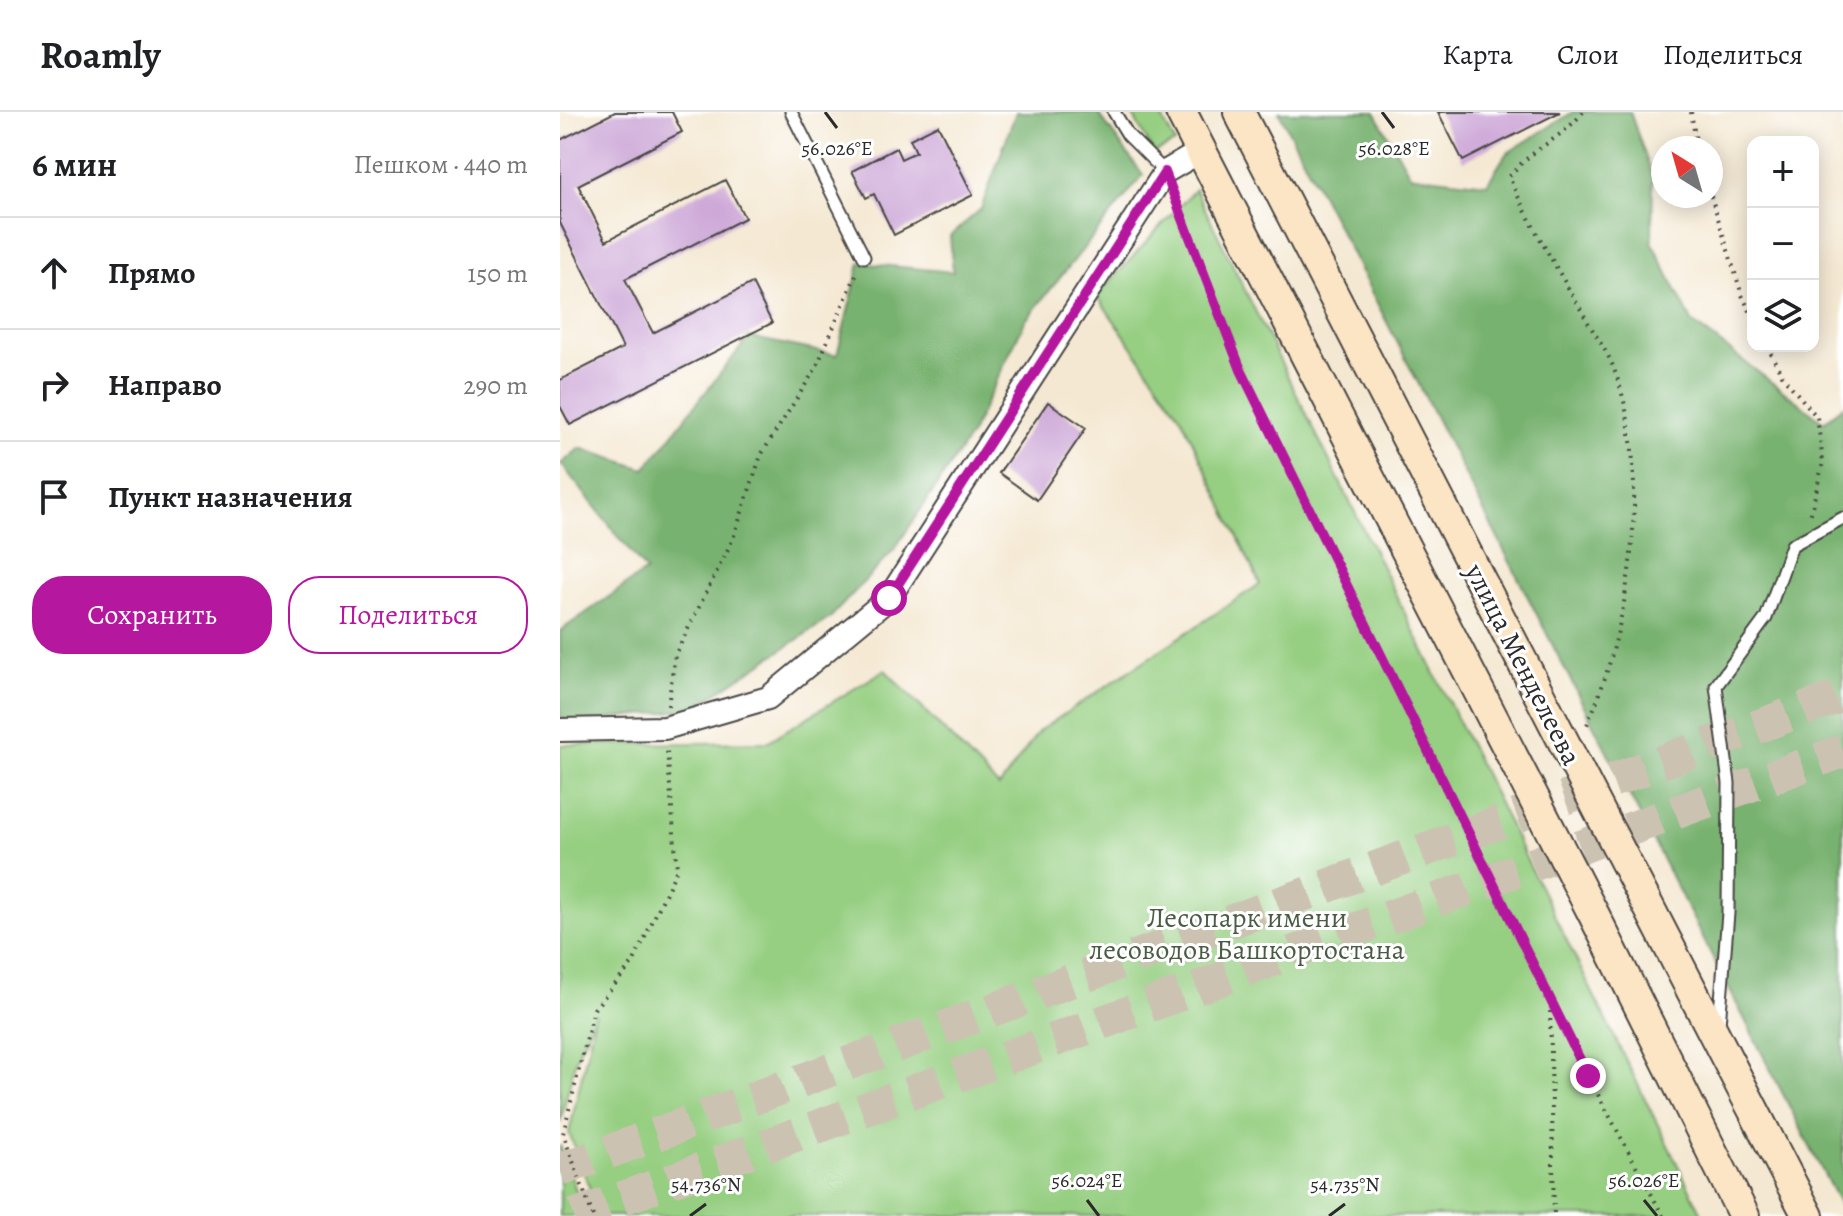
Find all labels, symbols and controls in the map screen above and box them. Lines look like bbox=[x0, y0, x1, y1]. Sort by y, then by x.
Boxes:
text: Roamly bbox=[40, 29, 161, 81]
text: Карта bbox=[1442, 36, 1513, 74]
text: Слои bbox=[1557, 36, 1619, 74]
text: Поделиться bbox=[1663, 36, 1803, 74]
text: 56.026°E bbox=[801, 135, 873, 162]
text: 56.028°E bbox=[1358, 135, 1430, 162]
north arrow bbox=[1651, 136, 1723, 208]
map controls bbox=[1747, 136, 1819, 352]
button: + bbox=[1747, 136, 1819, 208]
text: 6 мин bbox=[32, 141, 117, 188]
text: Пешком · 440 m bbox=[354, 147, 528, 182]
button: − bbox=[1747, 208, 1819, 280]
icon: ahead bbox=[32, 251, 76, 295]
text: Прямо bbox=[108, 253, 195, 293]
text: 150 m bbox=[467, 256, 528, 291]
button: layers bbox=[1747, 280, 1819, 352]
icon: right bbox=[32, 363, 76, 407]
text: Направо bbox=[108, 365, 222, 405]
text: 290 m bbox=[463, 368, 528, 403]
icon: arrive bbox=[32, 475, 76, 519]
text: Пункт назначения bbox=[108, 477, 353, 517]
street label: улица Менделеева bbox=[1455, 556, 1590, 772]
button: Сохранить bbox=[32, 576, 272, 654]
button: Поделиться bbox=[288, 576, 528, 654]
route start bbox=[871, 580, 907, 616]
park label: Лесопарк имени лесоводов Башкортостана bbox=[1089, 899, 1405, 969]
route end bbox=[1570, 1058, 1606, 1094]
text: 56.024°E bbox=[1051, 1167, 1123, 1194]
text: 56.026°E bbox=[1608, 1167, 1680, 1194]
text: 54.736°N bbox=[671, 1171, 741, 1198]
text: 54.735°N bbox=[1310, 1171, 1380, 1198]

